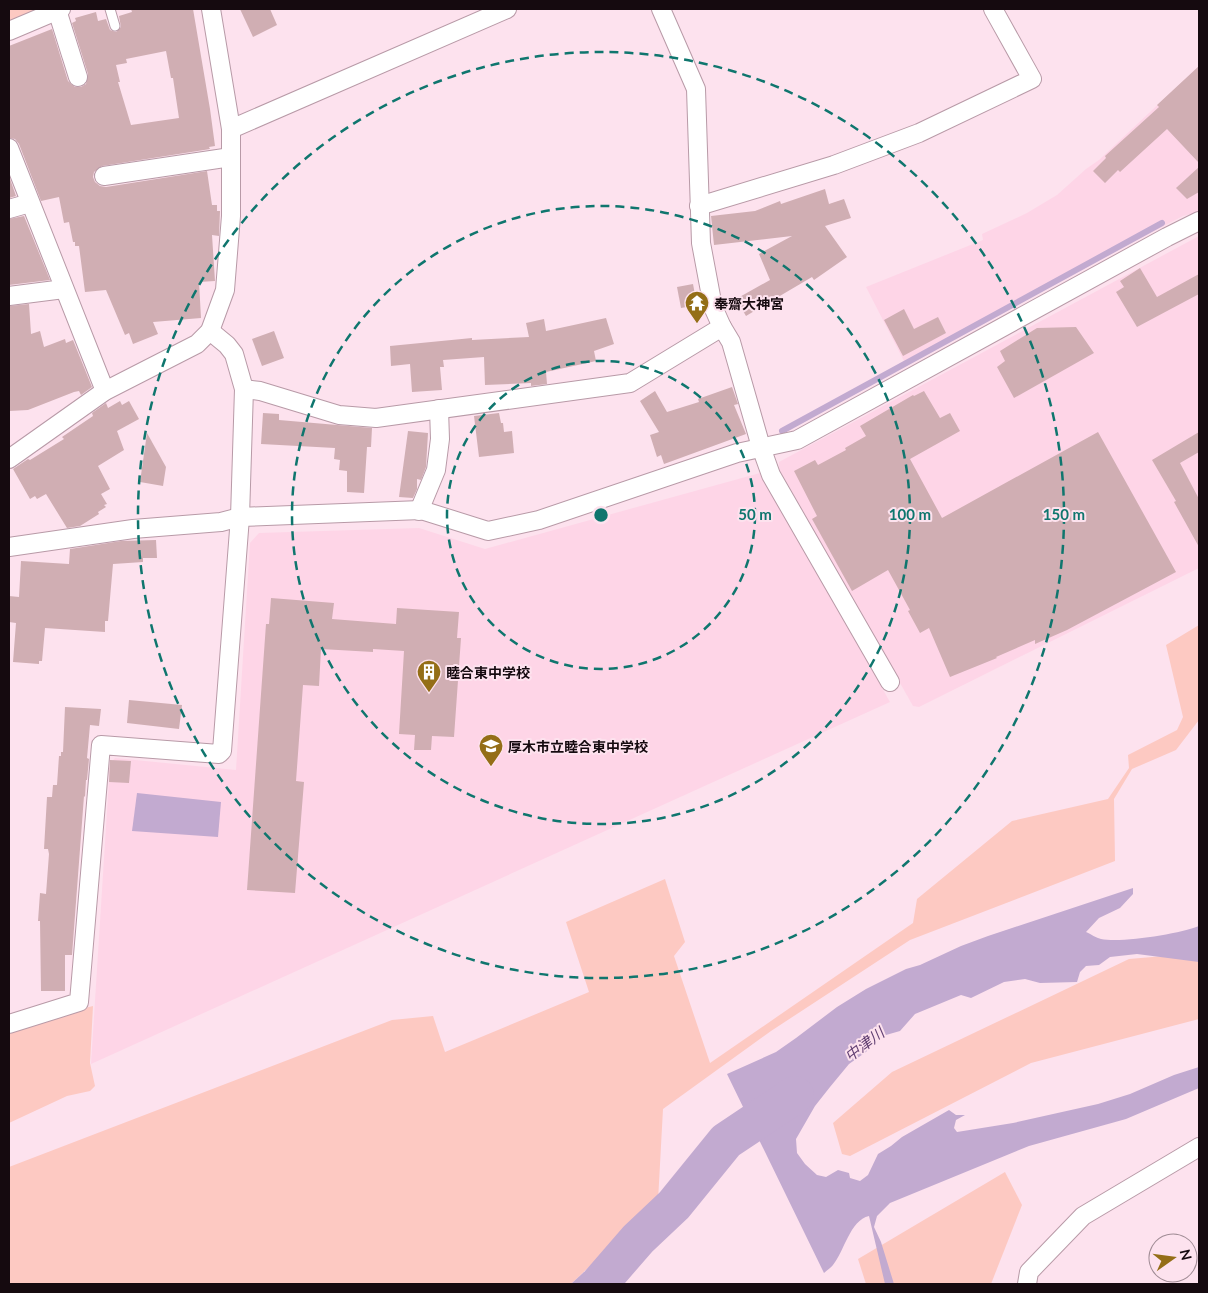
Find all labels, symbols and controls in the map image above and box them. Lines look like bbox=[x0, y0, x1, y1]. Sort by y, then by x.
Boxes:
temple icon: 奉齋大神宮 bbox=[684, 290, 710, 324]
place label: 奉齋大神宮 bbox=[714, 295, 784, 312]
text: 50 m bbox=[738, 505, 772, 523]
text: 100 m bbox=[889, 505, 931, 523]
text: 150 m bbox=[1043, 505, 1085, 523]
centre of rings bbox=[592, 506, 610, 524]
building icon: 睦合東中学校 bbox=[416, 659, 442, 693]
place label: 睦合東中学校 bbox=[446, 664, 530, 681]
school or university icon: 厚木市立睦合東中学校 bbox=[478, 733, 504, 767]
place label: 厚木市立睦合東中学校 bbox=[508, 738, 648, 755]
water label: 中津川 bbox=[841, 1022, 889, 1065]
north arrow bbox=[1148, 1233, 1198, 1283]
text: N bbox=[1177, 1247, 1196, 1262]

